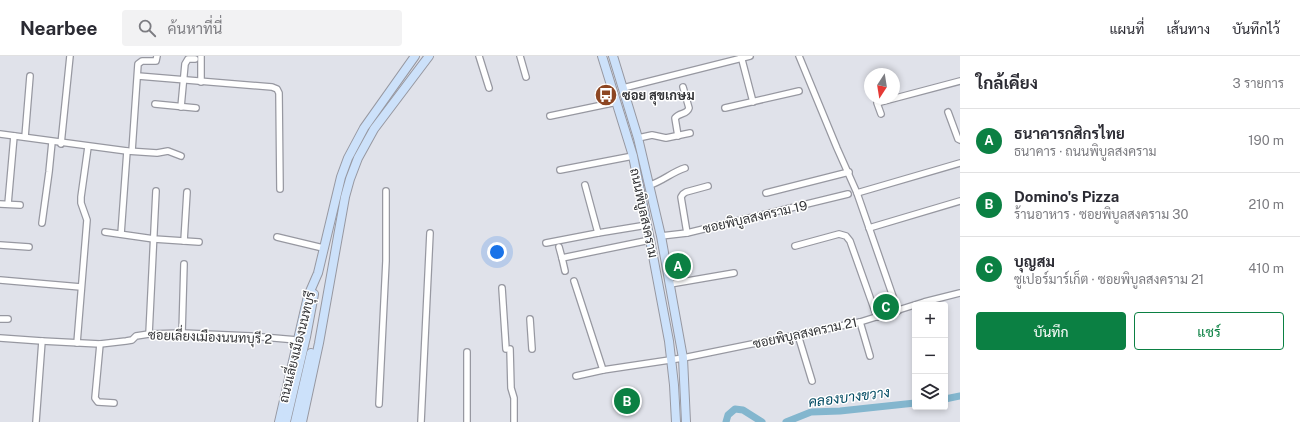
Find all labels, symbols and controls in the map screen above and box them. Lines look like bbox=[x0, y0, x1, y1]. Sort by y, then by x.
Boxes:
search box bbox=[122, 10, 402, 46]
text: Nearbee bbox=[20, 17, 98, 39]
icon: search bbox=[136, 17, 158, 39]
text: ค้นหาที่นี่ bbox=[168, 20, 222, 37]
text: แผนที่ bbox=[1109, 21, 1144, 37]
text: เส้นทาง bbox=[1166, 21, 1210, 37]
text: บันทึกไว้ bbox=[1232, 21, 1280, 37]
north arrow bbox=[864, 68, 900, 104]
text: ใกล้เคียง bbox=[976, 73, 1038, 93]
text: 3 รายการ bbox=[1233, 76, 1284, 91]
bus stop icon: ซอย สุขเกษม bbox=[593, 82, 619, 108]
place label: ซอย สุขเกษม bbox=[622, 88, 695, 106]
text: ธนาคารกสิกรไทย bbox=[1014, 125, 1125, 142]
text: A bbox=[984, 133, 994, 148]
text: 190 m bbox=[1248, 133, 1284, 148]
text: ธนาคาร · ถนนพิบูลสงคราม bbox=[1014, 144, 1157, 159]
street label: ถนนพิบูลสงคราม bbox=[625, 167, 662, 260]
text: Domino's Pizza bbox=[1014, 188, 1119, 205]
street label: ซอยพิบูลสงคราม 19 bbox=[701, 197, 809, 238]
text: B bbox=[985, 197, 993, 212]
text: 210 m bbox=[1249, 197, 1284, 212]
text: ร้านอาหาร · ซอยพิบูลสงคราม 30 bbox=[1014, 207, 1188, 222]
your location bbox=[487, 242, 507, 262]
pin: A bbox=[665, 251, 691, 281]
text: บุญสม bbox=[1014, 253, 1055, 270]
text: C bbox=[984, 261, 994, 276]
text: 410 m bbox=[1248, 261, 1284, 276]
text: ซูเปอร์มาร์เก็ต · ซอยพิบูลสงคราม 21 bbox=[1014, 272, 1204, 287]
street label: ถนนเลี่ยงเมืองนนทบุรี bbox=[271, 288, 320, 405]
pin: C bbox=[873, 292, 899, 322]
map controls bbox=[912, 302, 948, 410]
button: + bbox=[912, 302, 948, 338]
button: บันทึก bbox=[976, 312, 1126, 350]
button: แชร์ bbox=[1134, 312, 1284, 350]
street label: ซอยพิบูลสงคราม 21 bbox=[751, 314, 859, 353]
street label: ซอยเลี่ยงเมืองนนทบุรี 2 bbox=[148, 322, 273, 349]
button: − bbox=[912, 338, 948, 374]
button: layers bbox=[912, 374, 948, 410]
water label: คลองบางขวาง bbox=[807, 384, 891, 410]
pin: B bbox=[614, 386, 640, 416]

